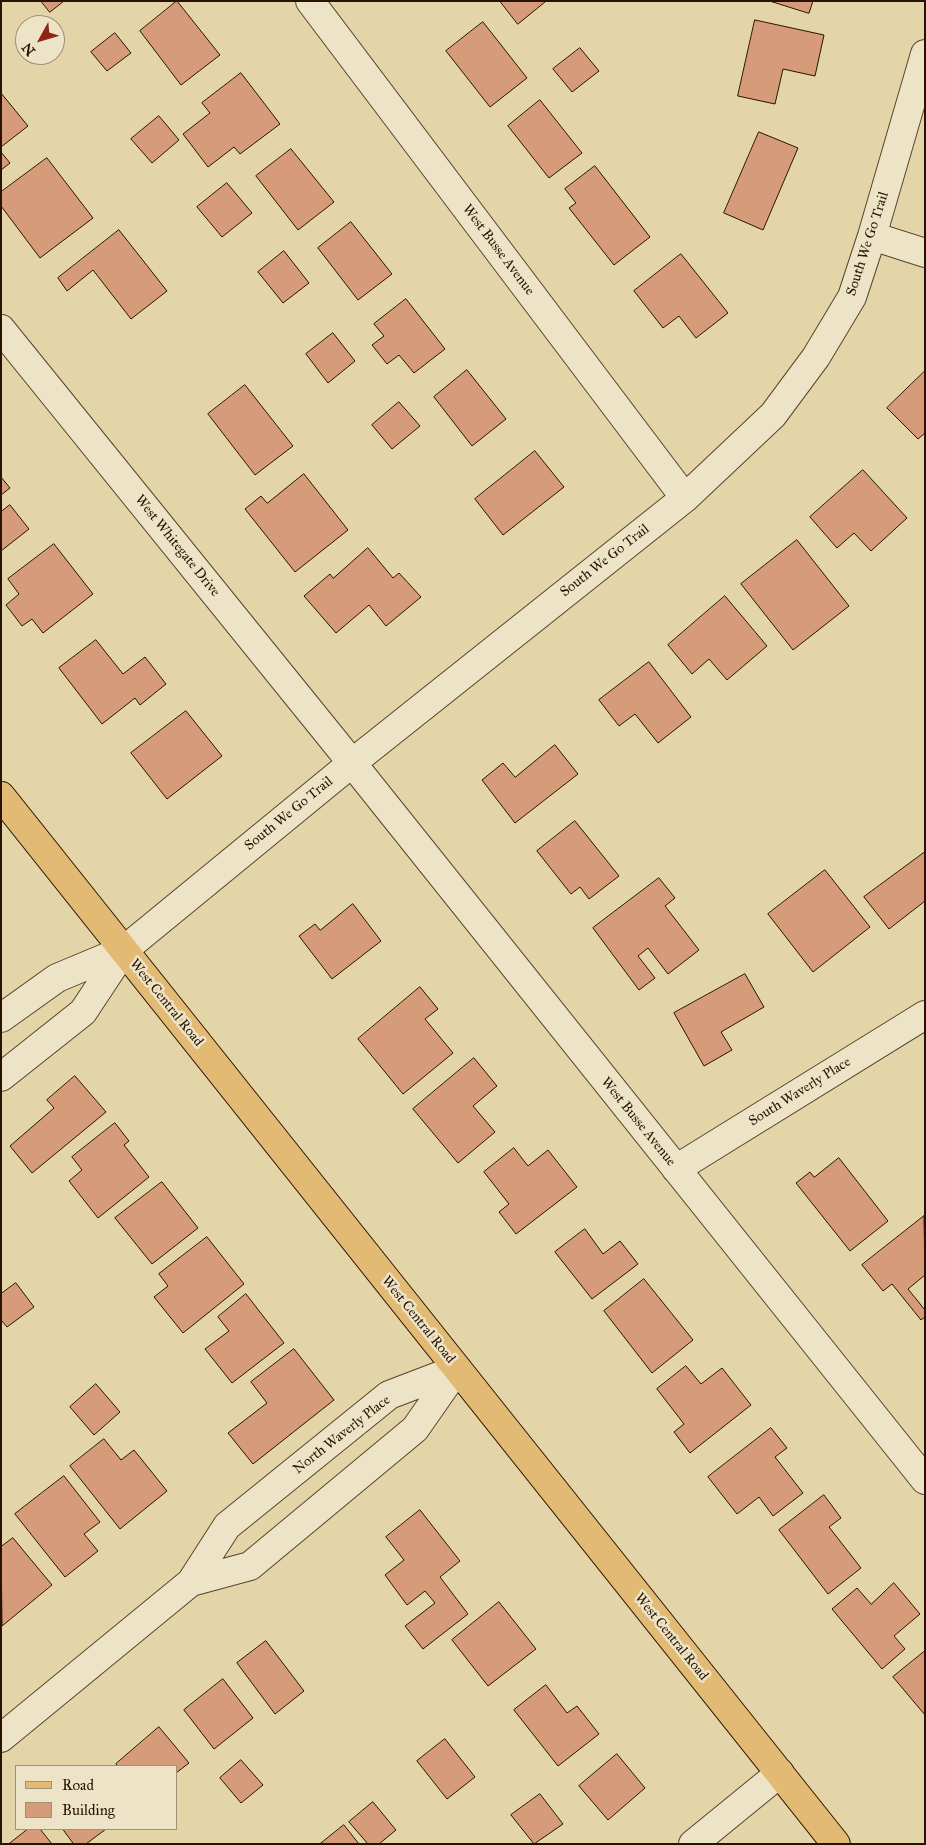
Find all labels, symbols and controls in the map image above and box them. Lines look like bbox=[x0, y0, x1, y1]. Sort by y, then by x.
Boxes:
north arrow bbox=[15, 15, 65, 65]
text: N bbox=[18, 39, 39, 59]
street label: South We Go Trail bbox=[843, 190, 893, 298]
street label: West Busse Avenue bbox=[458, 201, 538, 299]
street label: West Whitegate Drive bbox=[131, 492, 223, 600]
street label: South We Go Trail bbox=[557, 521, 653, 601]
street label: South We Go Trail bbox=[242, 773, 336, 855]
street label: West Central Road bbox=[126, 956, 206, 1050]
street label: South Waverly Place bbox=[746, 1054, 854, 1130]
street label: West Busse Avenue bbox=[597, 1074, 679, 1170]
street label: West Central Road bbox=[378, 1273, 458, 1367]
street label: North Waverly Place bbox=[290, 1392, 394, 1478]
street label: West Central Road bbox=[631, 1590, 711, 1684]
legend bbox=[15, 1765, 178, 1830]
text: Road bbox=[62, 1776, 94, 1794]
text: Building bbox=[62, 1801, 115, 1819]

